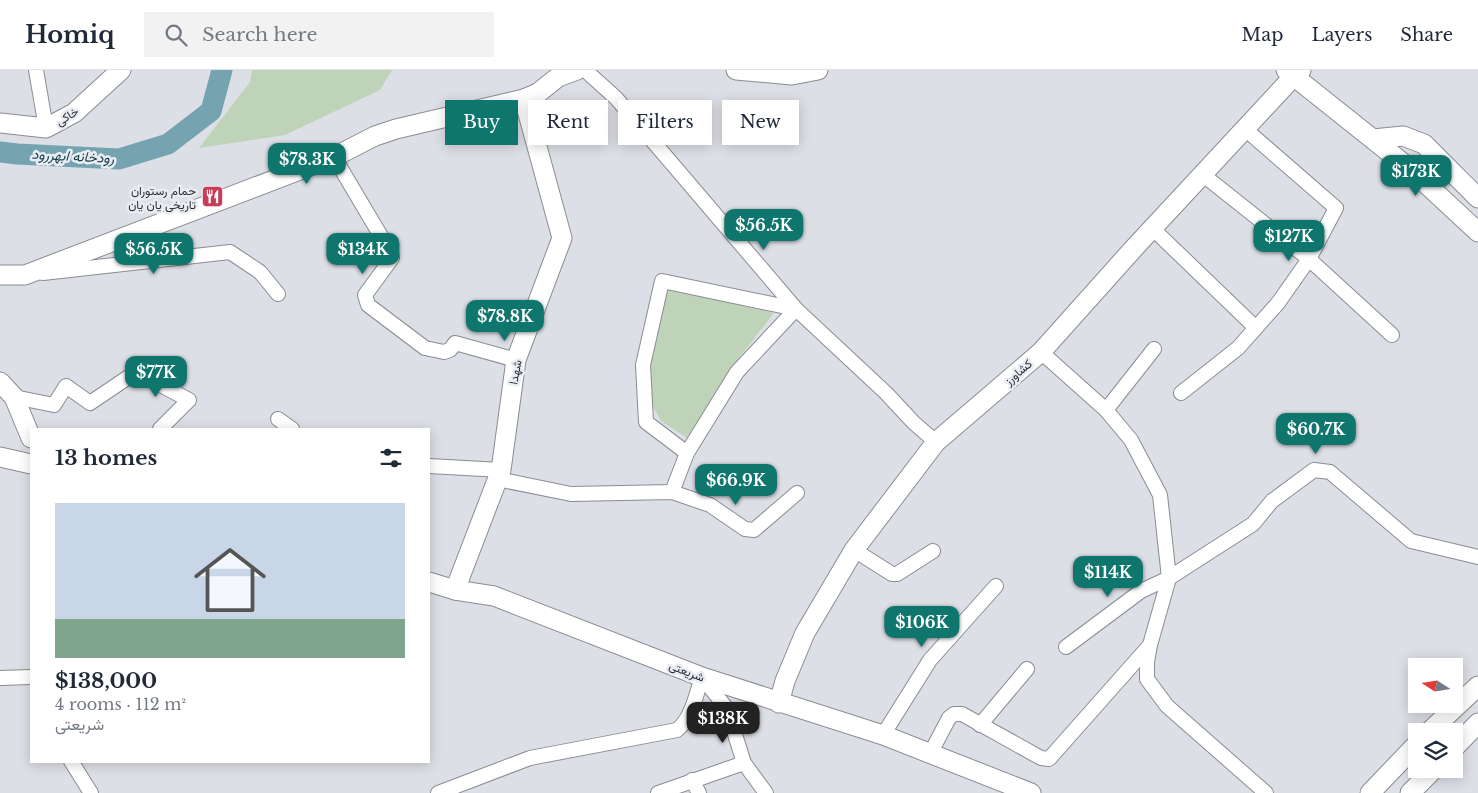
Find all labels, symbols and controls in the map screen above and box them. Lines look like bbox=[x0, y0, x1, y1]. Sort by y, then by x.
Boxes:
search box bbox=[144, 12, 494, 57]
text: Homiq bbox=[25, 20, 114, 49]
icon: search bbox=[162, 21, 190, 49]
text: Search here bbox=[202, 23, 317, 46]
text: Map bbox=[1242, 24, 1283, 46]
text: Layers bbox=[1311, 24, 1372, 46]
text: Share bbox=[1400, 24, 1453, 46]
chip: Buy bbox=[445, 100, 518, 145]
chip: Rent bbox=[528, 100, 608, 145]
chip: Filters bbox=[618, 100, 712, 145]
chip: New bbox=[722, 100, 799, 145]
street label: خاکی bbox=[53, 103, 82, 130]
pin: $78.3K bbox=[266, 142, 348, 185]
water label: رودخانه ابهررود bbox=[31, 145, 115, 167]
text: $78.3K bbox=[279, 149, 335, 169]
pin: $173K bbox=[1381, 154, 1451, 197]
text: $173K bbox=[1392, 161, 1440, 181]
place label: حمام رستوران تاریخی یان یان bbox=[128, 183, 196, 213]
restaurant icon: حمام رستوران تاریخی یان یان bbox=[200, 185, 224, 209]
pin: $56.5K bbox=[723, 208, 805, 251]
text: $56.5K bbox=[735, 215, 793, 235]
pin: $127K bbox=[1254, 220, 1324, 262]
text: $127K bbox=[1264, 226, 1314, 246]
pin: $56.5K bbox=[113, 232, 195, 275]
pin: $134K bbox=[328, 232, 398, 275]
text: $56.5K bbox=[125, 239, 183, 259]
text: $134K bbox=[337, 239, 389, 259]
pin: $78.8K bbox=[464, 300, 546, 342]
text: $78.8K bbox=[477, 306, 533, 326]
pin: $77K bbox=[126, 356, 186, 398]
street label: کشاورز bbox=[1000, 356, 1036, 390]
street label: شهدا bbox=[505, 359, 526, 386]
text: $77K bbox=[136, 362, 176, 382]
pin: $60.7K bbox=[1275, 412, 1357, 455]
text: $60.7K bbox=[1287, 419, 1345, 439]
icon: filters bbox=[377, 444, 405, 472]
text: 13 homes bbox=[55, 445, 157, 471]
pin: $66.9K bbox=[695, 464, 777, 506]
text: $66.9K bbox=[706, 470, 766, 490]
icon: home bbox=[185, 535, 275, 625]
pin: $114K bbox=[1073, 556, 1143, 598]
text: $114K bbox=[1084, 562, 1132, 582]
pin: $106K bbox=[887, 606, 957, 648]
text: $106K bbox=[895, 612, 949, 632]
street label: شریعتی bbox=[667, 657, 707, 686]
north arrow bbox=[1408, 658, 1462, 712]
map controls bbox=[1408, 658, 1463, 778]
text: $138,000 bbox=[55, 668, 157, 694]
text: 4 rooms · 112 m² bbox=[55, 694, 186, 714]
pin: $138K bbox=[688, 702, 758, 744]
text: $138K bbox=[698, 708, 748, 728]
text: شریعتی bbox=[55, 714, 104, 734]
button: layers bbox=[1408, 723, 1463, 778]

